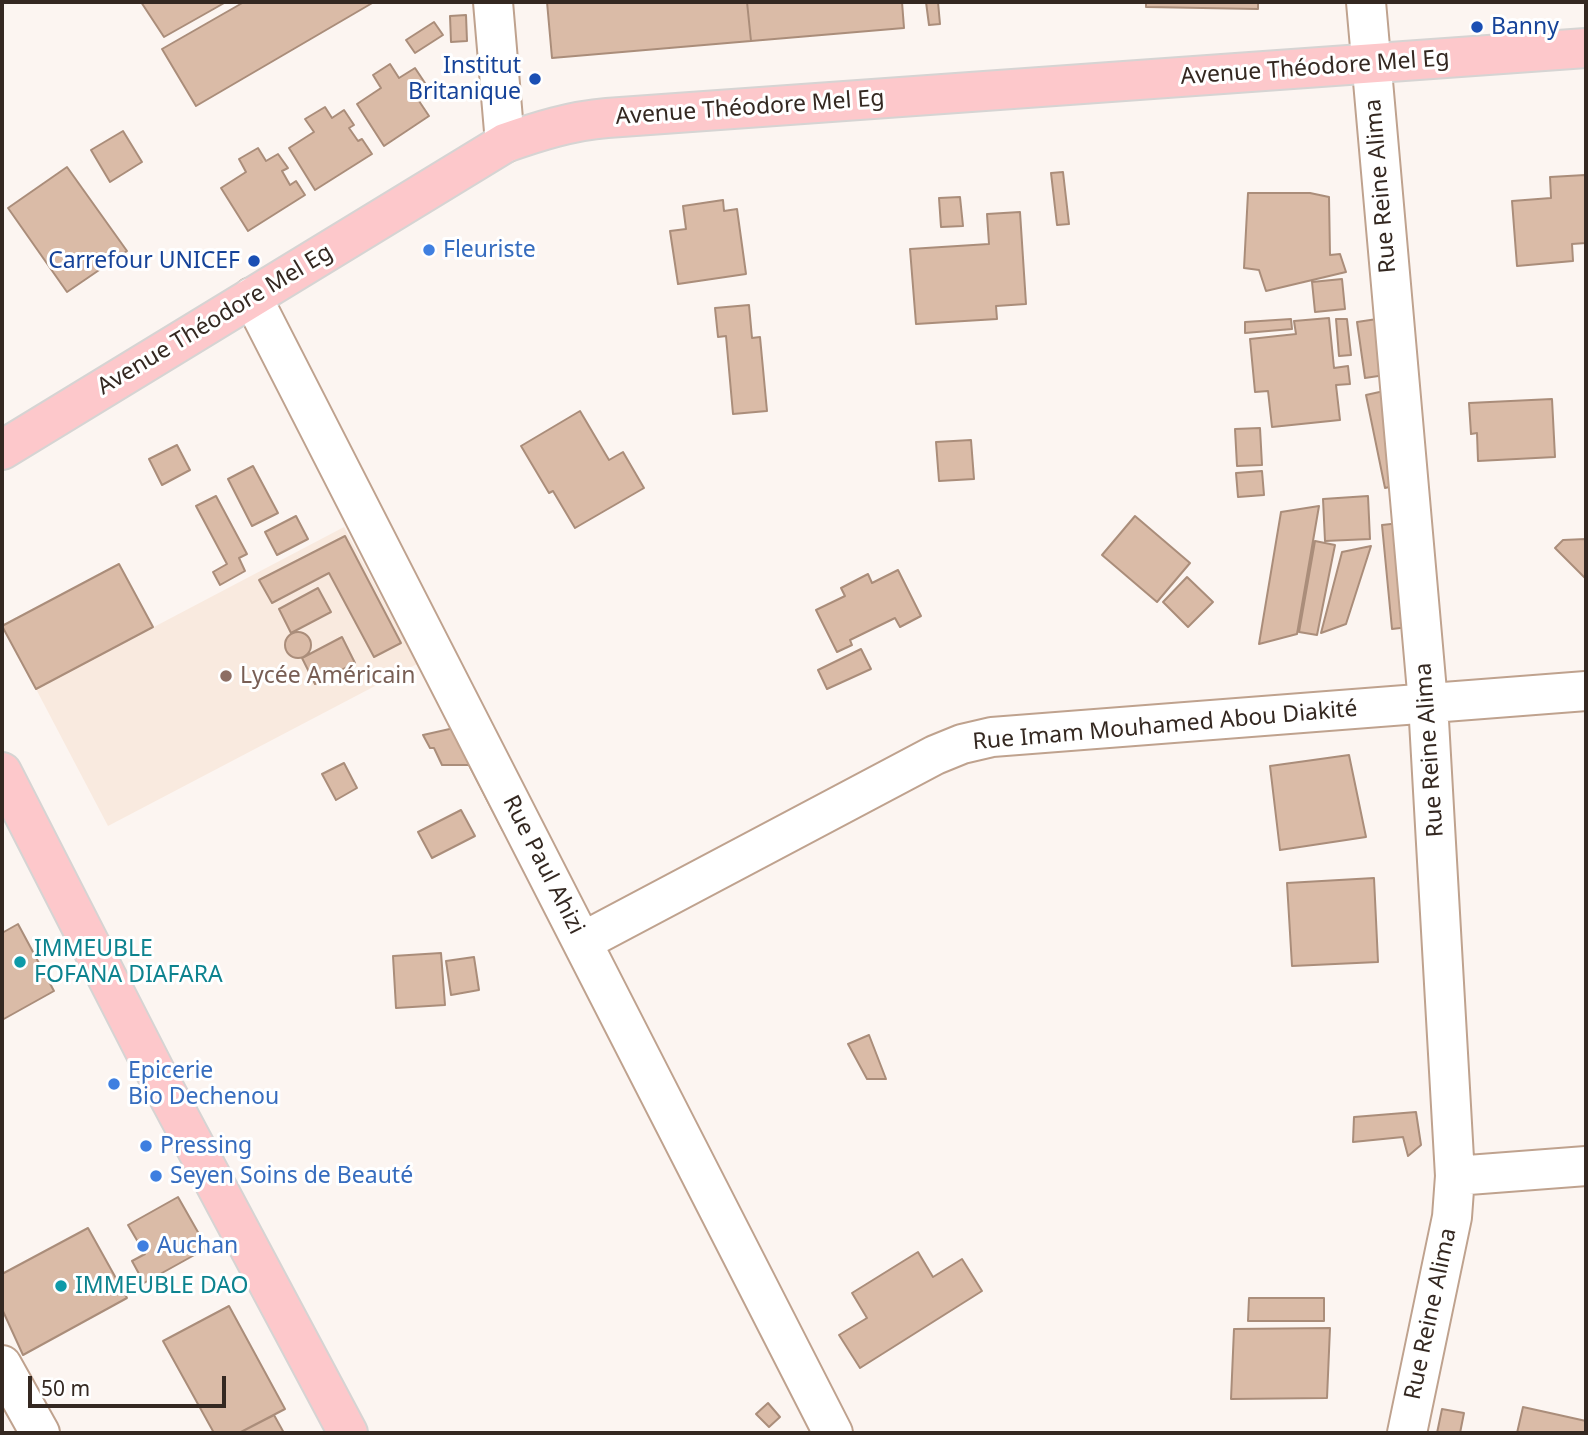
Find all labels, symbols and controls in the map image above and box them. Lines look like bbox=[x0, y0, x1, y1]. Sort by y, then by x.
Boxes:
place label: Banny bbox=[1491, 13, 1559, 41]
marker: Banny bbox=[1469, 19, 1485, 35]
street label: Avenue Théodore Mel Eg bbox=[1180, 45, 1450, 91]
place label: Institut Britanique bbox=[408, 52, 521, 106]
marker: Institut Britanique bbox=[527, 71, 543, 87]
street label: Avenue Théodore Mel Eg bbox=[615, 85, 885, 131]
street label: Rue Reine Alima bbox=[1360, 98, 1402, 274]
place label: Fleuriste bbox=[443, 236, 536, 264]
street label: Avenue Théodore Mel Eg bbox=[92, 239, 338, 401]
marker: Fleuriste bbox=[421, 242, 437, 258]
place label: Carrefour UNICEF bbox=[48, 247, 240, 275]
marker: Carrefour UNICEF bbox=[246, 253, 262, 269]
place label: Lycée Américain bbox=[240, 662, 415, 690]
street label: Rue Reine Alima bbox=[1410, 662, 1450, 838]
marker: Lycée Américain bbox=[218, 668, 234, 684]
street label: Rue Imam Mouhamed Abou Diakité bbox=[972, 695, 1358, 757]
street label: Rue Paul Ahizi bbox=[496, 791, 590, 939]
place label: IMMEUBLE FOFANA DIAFARA bbox=[34, 935, 223, 989]
marker: IMMEUBLE FOFANA DIAFARA bbox=[12, 954, 28, 970]
place label: Epicerie Bio Dechenou bbox=[128, 1057, 279, 1111]
marker: Epicerie Bio Dechenou bbox=[106, 1076, 122, 1092]
place label: Pressing bbox=[160, 1132, 252, 1160]
marker: Pressing bbox=[138, 1138, 154, 1154]
place label: Seyen Soins de Beauté bbox=[170, 1162, 413, 1190]
marker: Seyen Soins de Beauté bbox=[148, 1168, 164, 1184]
street label: Rue Reine Alima bbox=[1399, 1226, 1463, 1402]
place label: Auchan bbox=[157, 1232, 238, 1260]
marker: Auchan bbox=[135, 1238, 151, 1254]
place label: IMMEUBLE DAO bbox=[75, 1272, 248, 1300]
marker: IMMEUBLE DAO bbox=[53, 1278, 69, 1294]
scale bar bbox=[32, 1362, 229, 1406]
text: 50 m bbox=[41, 1374, 90, 1402]

